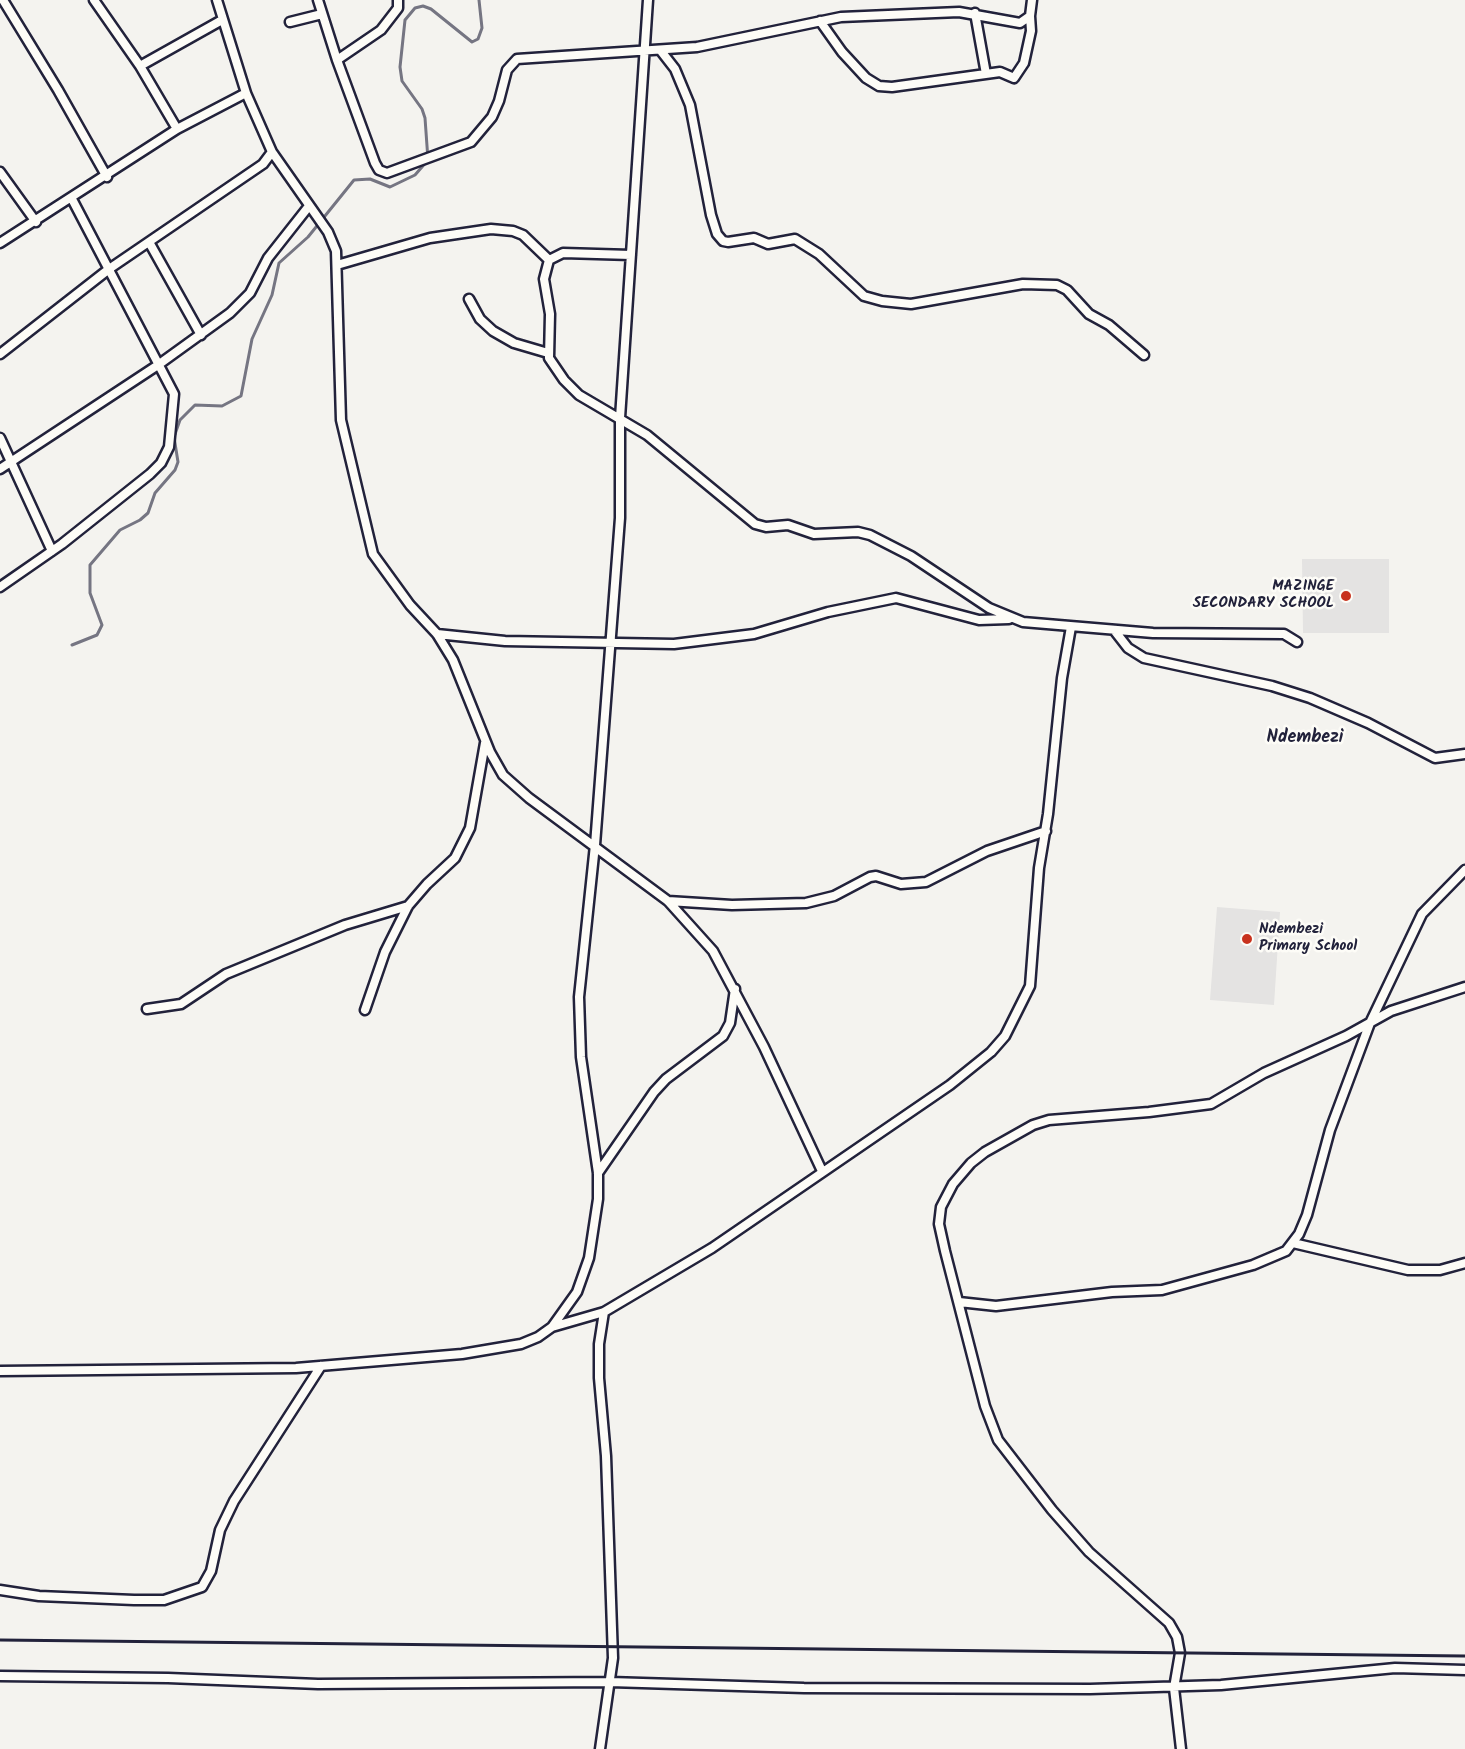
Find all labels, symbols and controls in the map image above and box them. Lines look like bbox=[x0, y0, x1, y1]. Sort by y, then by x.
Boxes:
place label: MAZINGE SECONDARY SCHOOL bbox=[1193, 578, 1334, 613]
marker: MAZINGE SECONDARY SCHOOL bbox=[1339, 589, 1353, 603]
district label: Ndembezi bbox=[1267, 728, 1343, 750]
place label: Ndembezi Primary School bbox=[1259, 921, 1357, 956]
marker: Ndembezi Primary School bbox=[1240, 932, 1254, 946]

